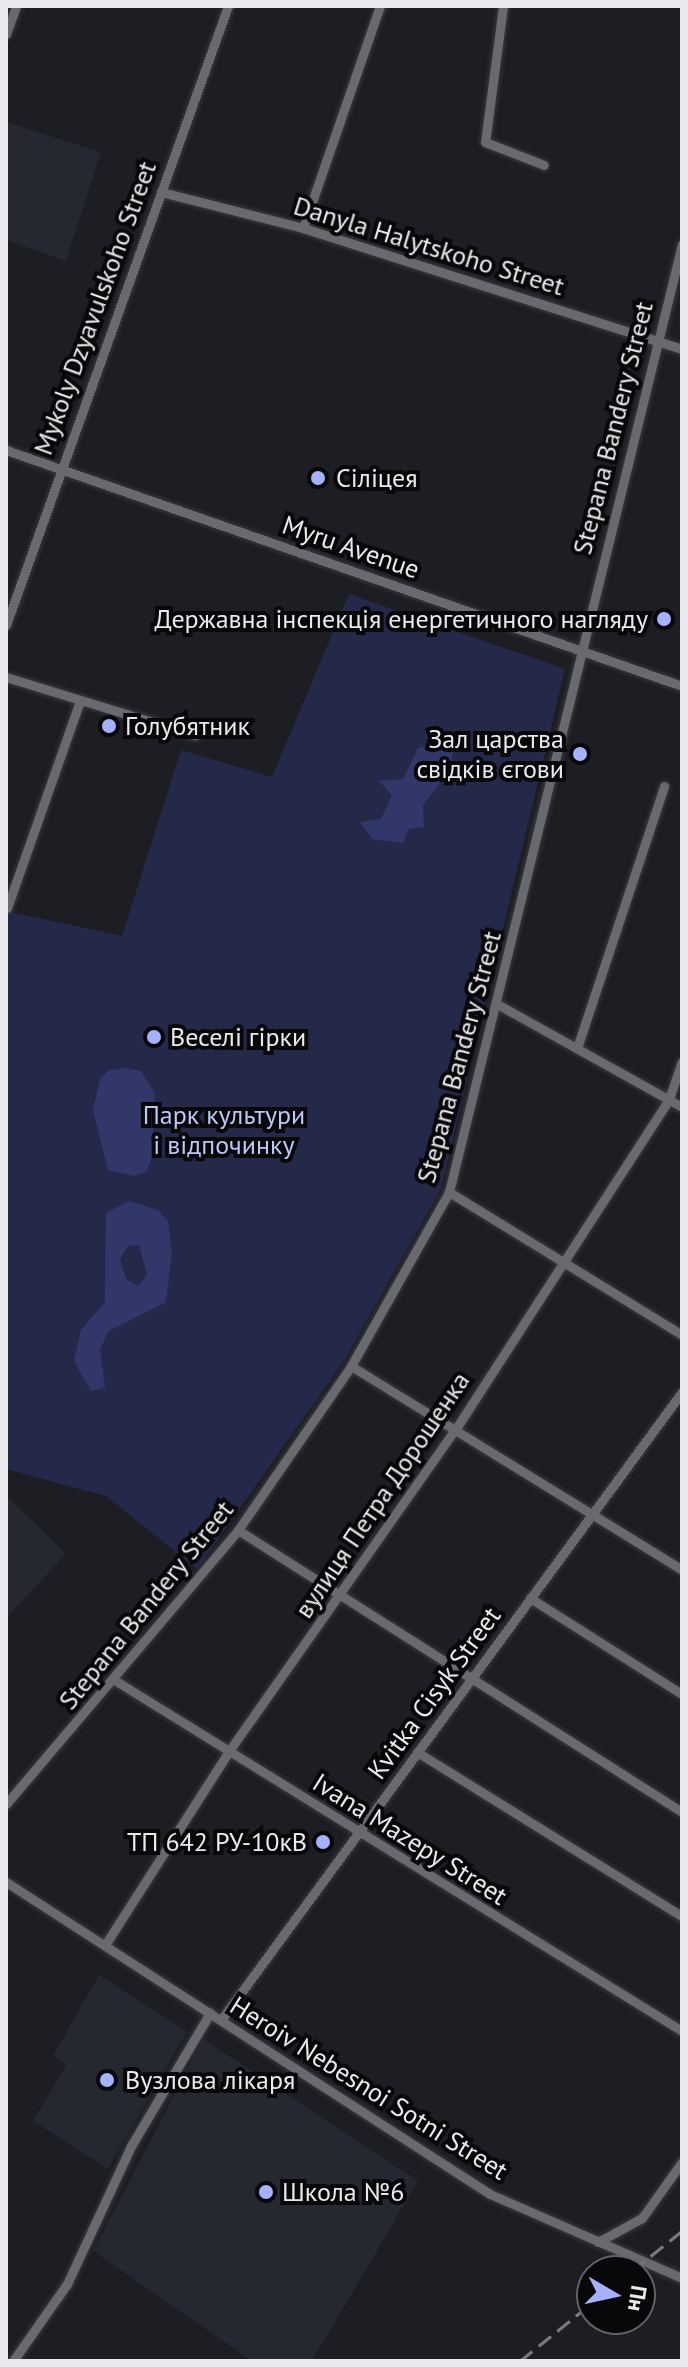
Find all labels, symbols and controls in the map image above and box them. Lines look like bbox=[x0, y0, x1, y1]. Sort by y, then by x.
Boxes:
street label: Mykoly Dzyavulskoho Street bbox=[27, 157, 163, 459]
street label: Danyla Halytskoho Street bbox=[290, 190, 568, 302]
street label: Stepana Bandery Street bbox=[566, 298, 660, 558]
place label: Сіліцея bbox=[336, 462, 418, 494]
marker: Сіліцея bbox=[307, 467, 329, 489]
street label: Myru Avenue bbox=[278, 509, 424, 585]
place label: Державна інспекція енергетичного нагляду bbox=[155, 603, 648, 635]
marker: Державна інспекція енергетичного нагляду bbox=[655, 610, 673, 628]
place label: Голубятник bbox=[125, 710, 250, 742]
marker: Голубятник bbox=[100, 717, 118, 735]
place label: Зал царства свідків єгови bbox=[416, 723, 564, 784]
marker: Зал царства свідків єгови bbox=[571, 745, 589, 763]
street label: Stepana Bandery Street bbox=[410, 927, 508, 1187]
place label: Веселі гірки bbox=[170, 1021, 306, 1053]
marker: Веселі гірки bbox=[145, 1028, 163, 1046]
park label: Парк культури і відпочинку bbox=[143, 1099, 305, 1160]
street label: вулиця Петра Дорошенка bbox=[288, 1366, 476, 1624]
street label: Stepana Bandery Street bbox=[52, 1494, 240, 1716]
street label: Kvitka Cisyk Street bbox=[361, 1601, 507, 1785]
street label: Ivana Mazepy Street bbox=[307, 1766, 513, 1912]
place label: ТП 642 РУ-10кВ bbox=[127, 1826, 307, 1858]
marker: ТП 642 РУ-10кВ bbox=[314, 1833, 332, 1851]
street label: Heroiv Nebesnoi Sotni Street bbox=[224, 1989, 514, 2187]
place label: Вузлова лікаря bbox=[125, 2064, 295, 2096]
marker: Вузлова лікаря bbox=[96, 2069, 118, 2091]
place label: Школа №6 bbox=[282, 2176, 404, 2208]
marker: Школа №6 bbox=[257, 2183, 275, 2201]
north arrow bbox=[576, 2255, 656, 2335]
text: Пн bbox=[622, 2283, 654, 2313]

